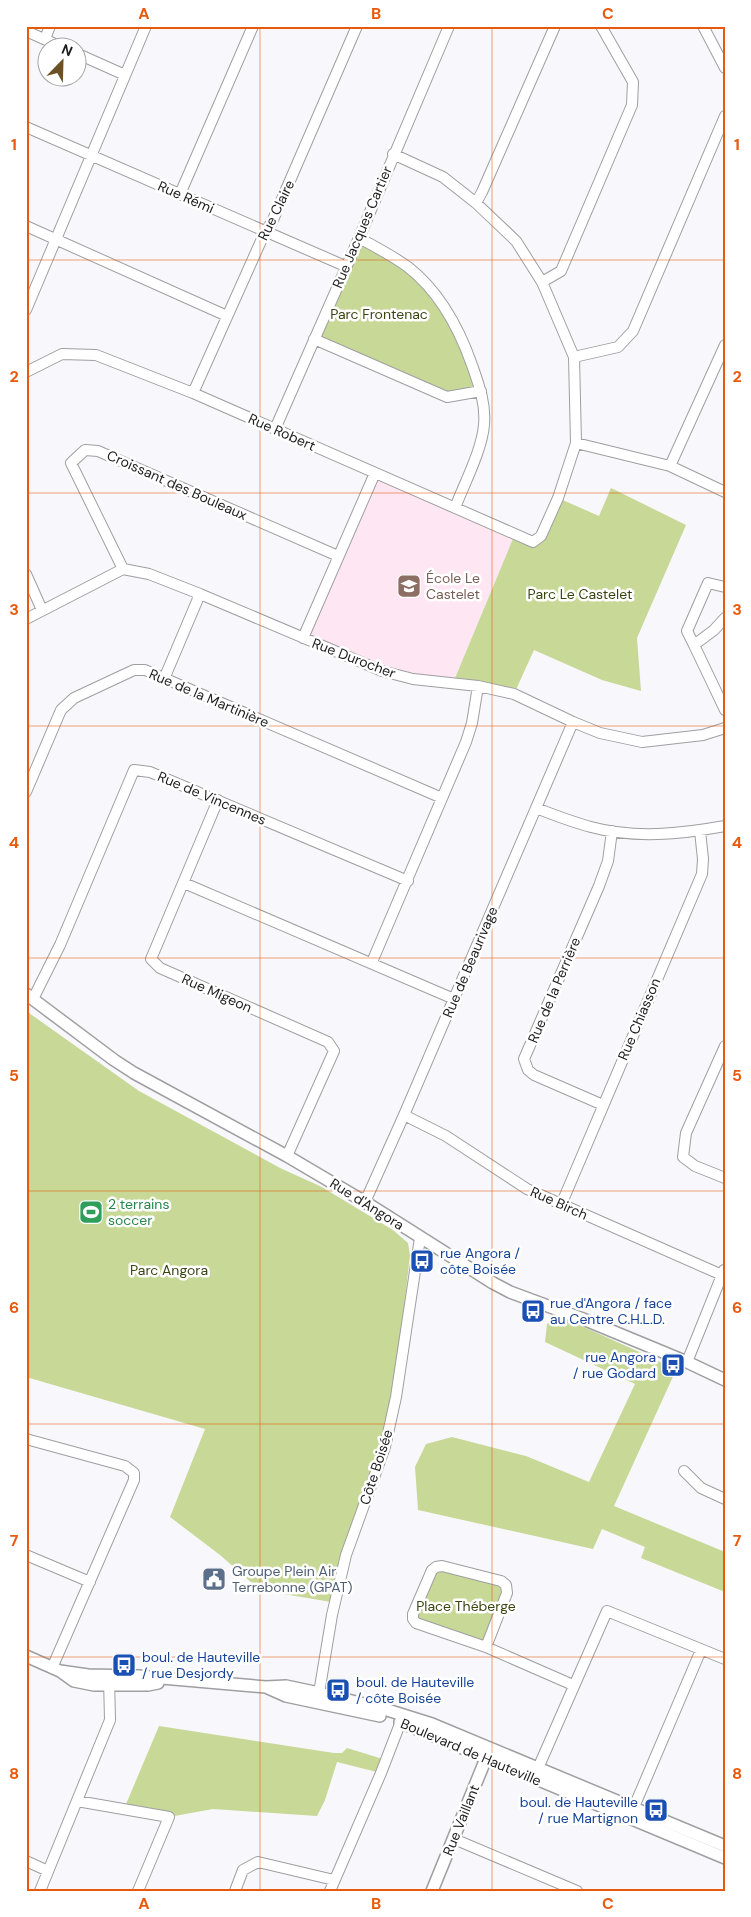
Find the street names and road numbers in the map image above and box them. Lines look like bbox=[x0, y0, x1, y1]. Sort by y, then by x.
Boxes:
street label: Rue Jacques Cartier bbox=[328, 163, 396, 291]
street label: Rue Rémi bbox=[155, 177, 217, 217]
street label: Rue Claire bbox=[254, 177, 298, 243]
street label: Rue Robert bbox=[246, 409, 318, 455]
street label: Croissant des Bouleaux bbox=[104, 446, 250, 524]
street label: Rue Durocher bbox=[310, 634, 398, 682]
street label: Rue de la Martinière bbox=[146, 665, 272, 731]
street label: Rue de Vincennes bbox=[155, 767, 269, 829]
street label: Rue de Beaurivage bbox=[438, 904, 502, 1020]
street label: Rue de la Perrière bbox=[524, 934, 584, 1046]
street label: Rue Migeon bbox=[179, 970, 255, 1016]
street label: Rue Chiasson bbox=[614, 975, 664, 1063]
street label: Rue d'Angora bbox=[327, 1174, 407, 1234]
street label: Rue Birch bbox=[528, 1182, 590, 1224]
street label: Côte Boisée bbox=[355, 1427, 397, 1507]
street label: Boulevard de Hauteville bbox=[398, 1714, 544, 1790]
street label: Rue Vaillant bbox=[439, 1782, 483, 1858]

